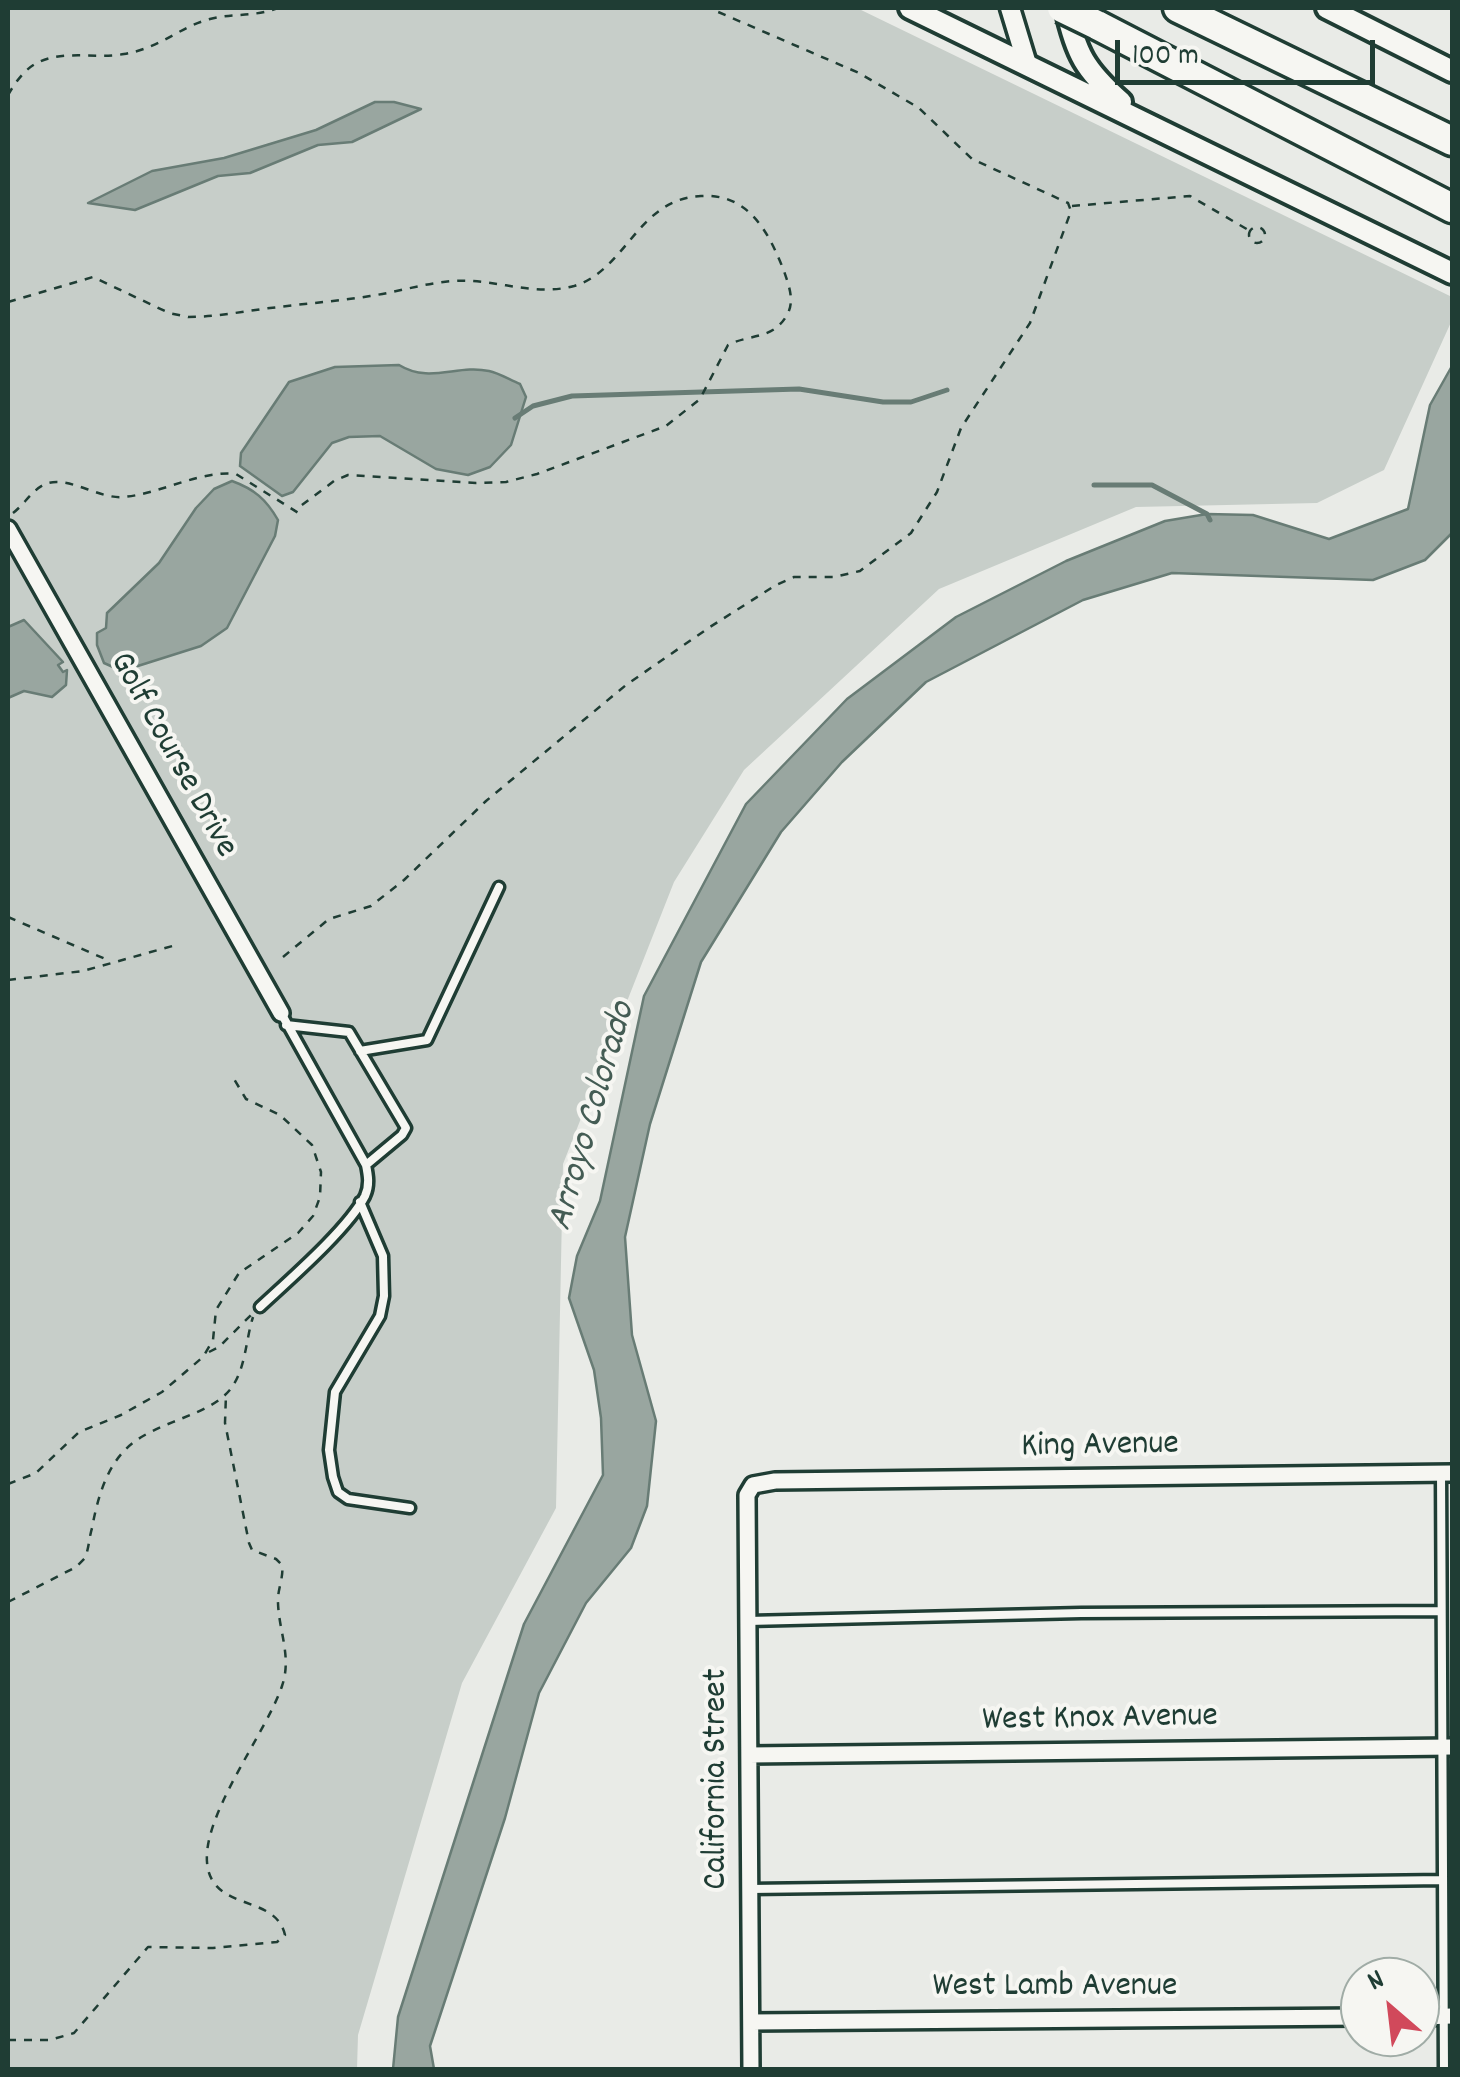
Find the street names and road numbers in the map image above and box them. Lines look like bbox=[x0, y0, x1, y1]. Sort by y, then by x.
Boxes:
street label: Golf Course Drive bbox=[97, 646, 245, 866]
street label: King Avenue bbox=[1021, 1426, 1179, 1470]
street label: California Street bbox=[698, 1668, 740, 1890]
street label: West Knox Avenue bbox=[982, 1698, 1218, 1744]
street label: West Lamb Avenue bbox=[933, 1968, 1177, 2010]

